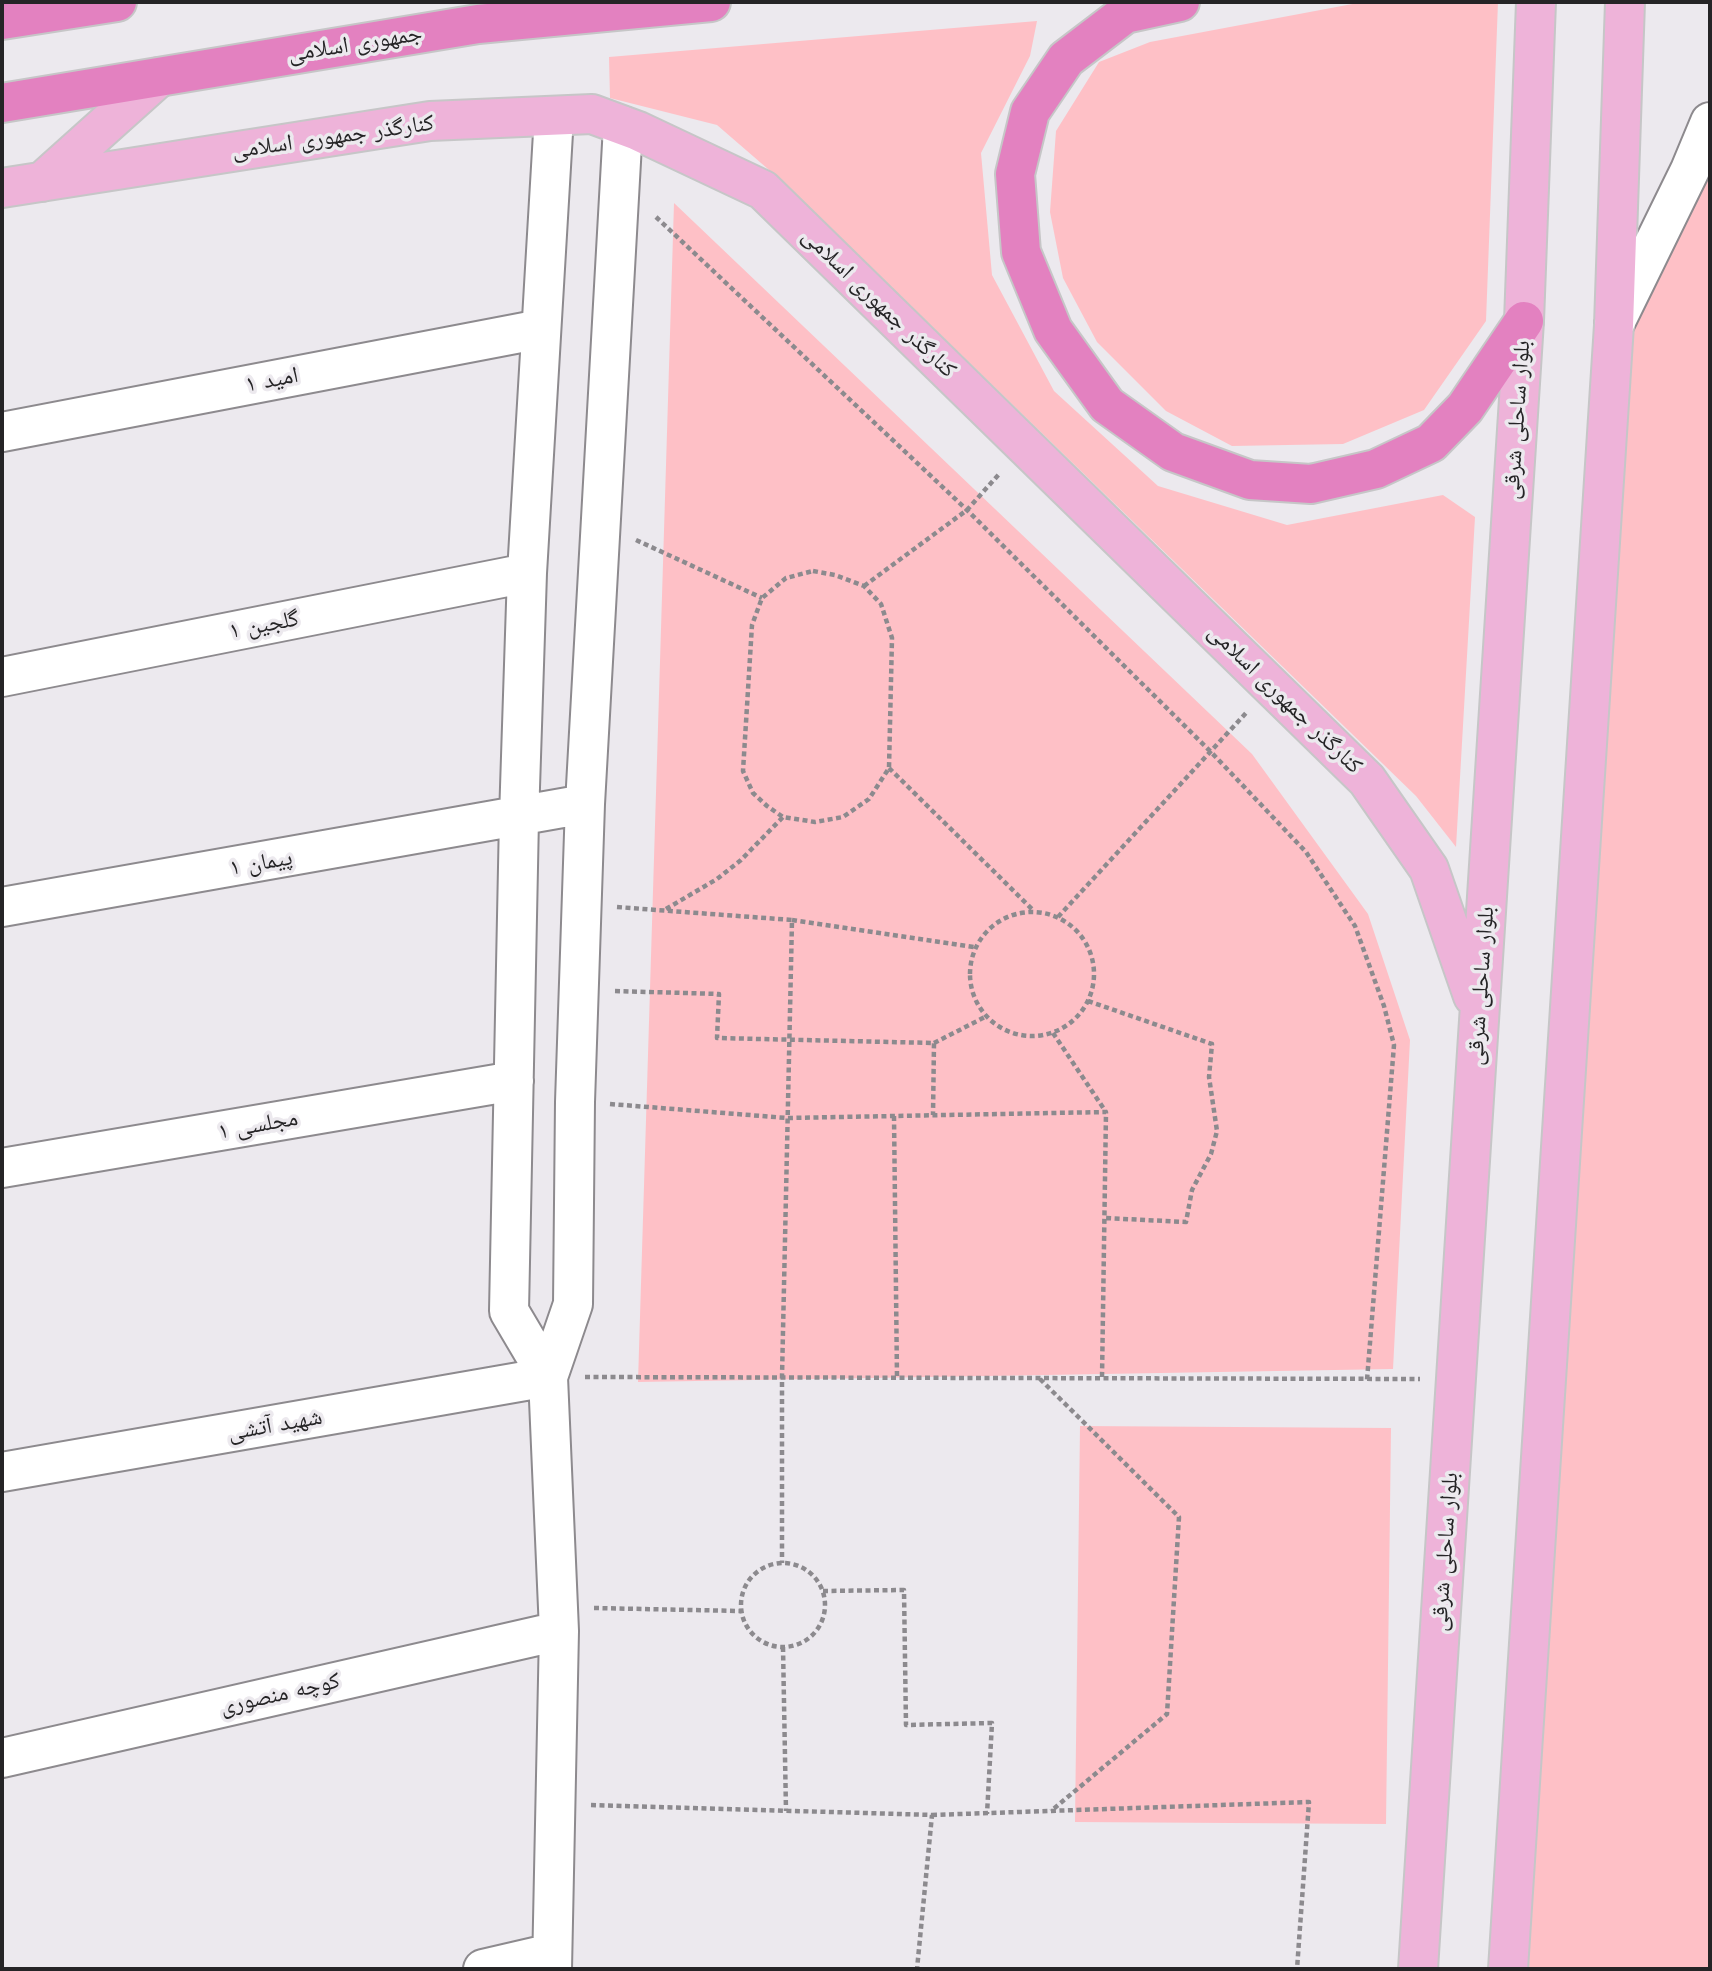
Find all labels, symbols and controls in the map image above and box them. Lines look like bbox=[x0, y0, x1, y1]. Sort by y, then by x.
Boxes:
street label: جمهوری اسلامی bbox=[286, 20, 424, 68]
street label: کنارگذر جمهوری اسلامی bbox=[230, 109, 436, 165]
street label: کنارگذر جمهوری اسلامی bbox=[796, 222, 962, 384]
street label: بلوار ساحلی شرقی bbox=[1498, 339, 1536, 501]
street label: امید ۱ bbox=[243, 361, 301, 399]
street label: گلجین ۱ bbox=[227, 605, 301, 645]
street label: کنارگذر جمهوری اسلامی bbox=[1202, 618, 1368, 780]
street label: پیمان ۱ bbox=[228, 844, 294, 882]
street label: بلوار ساحلی شرقی bbox=[1462, 905, 1500, 1067]
street label: مجلسی ۱ bbox=[216, 1104, 300, 1146]
street label: شهید آتشی bbox=[226, 1403, 324, 1447]
street label: بلوار ساحلی شرقی bbox=[1426, 1471, 1464, 1633]
street label: کوچه منصوری bbox=[217, 1667, 343, 1721]

